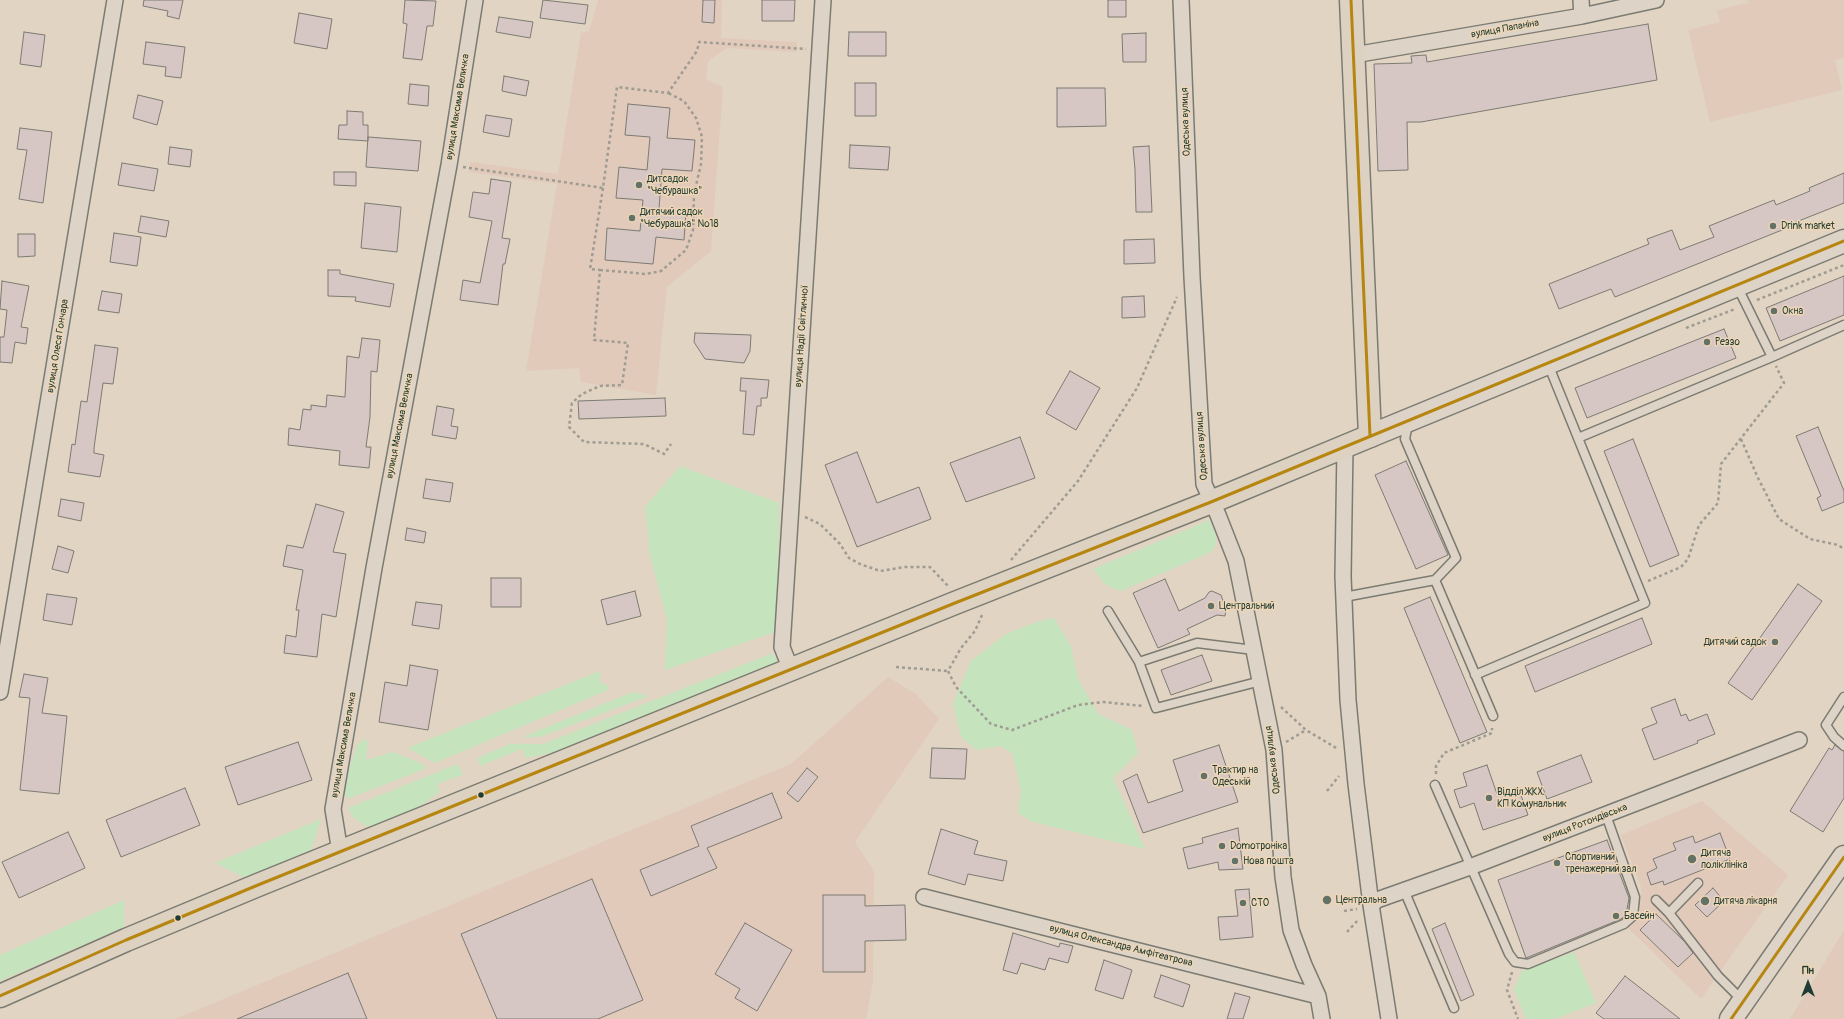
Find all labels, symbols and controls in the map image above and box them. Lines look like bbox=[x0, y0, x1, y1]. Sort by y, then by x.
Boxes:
street label: вулиця Папаніна bbox=[1470, 17, 1540, 41]
street label: вулиця Максима Величка bbox=[444, 53, 472, 161]
street label: Одеська вулиця bbox=[1179, 87, 1193, 157]
place label: Дитсадок "Чебурашка" bbox=[647, 173, 702, 196]
marker: Дитсадок "Чебурашка" bbox=[634, 180, 644, 190]
place label: Дитячий садок "Чебурашка" №18 bbox=[640, 206, 719, 230]
marker: Дитячий садок "Чебурашка" №18 bbox=[627, 213, 637, 223]
place label: Drink market bbox=[1781, 220, 1835, 232]
marker: Drink market bbox=[1768, 221, 1778, 231]
street label: вулиця Надії Світличної bbox=[792, 284, 812, 388]
street label: вулиця Олеся Гончара bbox=[45, 298, 71, 394]
place label: Окна bbox=[1782, 305, 1803, 317]
marker: Окна bbox=[1769, 306, 1779, 316]
place label: Реззо bbox=[1715, 336, 1740, 348]
marker: Реззо bbox=[1702, 337, 1712, 347]
street label: вулиця Максима Величка bbox=[384, 372, 416, 480]
street label: Одеська вулиця bbox=[1194, 411, 1210, 481]
place label: Центральний bbox=[1219, 600, 1274, 612]
marker: Центральний bbox=[1206, 601, 1216, 611]
place label: Дитячий садок bbox=[1704, 636, 1767, 648]
marker: Дитячий садок bbox=[1770, 637, 1780, 647]
street label: вулиця Максима Величка bbox=[329, 691, 359, 799]
street label: Одеська вулиця bbox=[1263, 725, 1283, 795]
place label: Трактир на Одеській bbox=[1212, 764, 1258, 788]
marker: Трактир на Одеській bbox=[1199, 771, 1209, 781]
place label: Відділ ЖКХ. КП Комунальник bbox=[1497, 786, 1567, 810]
unlabelled marker bbox=[476, 790, 486, 800]
marker: Відділ ЖКХ. КП Комунальник bbox=[1484, 793, 1494, 803]
street label: вулиця Ротондівська bbox=[1541, 801, 1629, 845]
place label: Domoтроніка bbox=[1230, 840, 1287, 852]
marker: Domoтроніка bbox=[1217, 841, 1227, 851]
place label: Дитяча поліклініка bbox=[1701, 847, 1747, 870]
place label: Спортивний тренажерний зал bbox=[1565, 851, 1636, 874]
marker: Дитяча поліклініка bbox=[1686, 853, 1698, 865]
place label: Нова пошта bbox=[1243, 855, 1294, 867]
marker: Нова пошта bbox=[1230, 856, 1240, 866]
marker: Спортивний тренажерний зал bbox=[1552, 858, 1562, 868]
marker: Центральна bbox=[1321, 894, 1333, 906]
place label: Центральна bbox=[1336, 894, 1387, 906]
marker: Дитяча лікарня bbox=[1699, 895, 1711, 907]
place label: Дитяча лікарня bbox=[1714, 895, 1777, 907]
place label: СТО bbox=[1251, 897, 1269, 909]
marker: СТО bbox=[1238, 898, 1248, 908]
place label: Басейн bbox=[1624, 910, 1654, 922]
marker: Басейн bbox=[1611, 911, 1621, 921]
unlabelled marker bbox=[173, 913, 183, 923]
street label: вулиця Олександра Амфітеатрова bbox=[1048, 922, 1194, 970]
north arrow bbox=[1788, 963, 1828, 1003]
text: Пн bbox=[1802, 964, 1814, 977]

